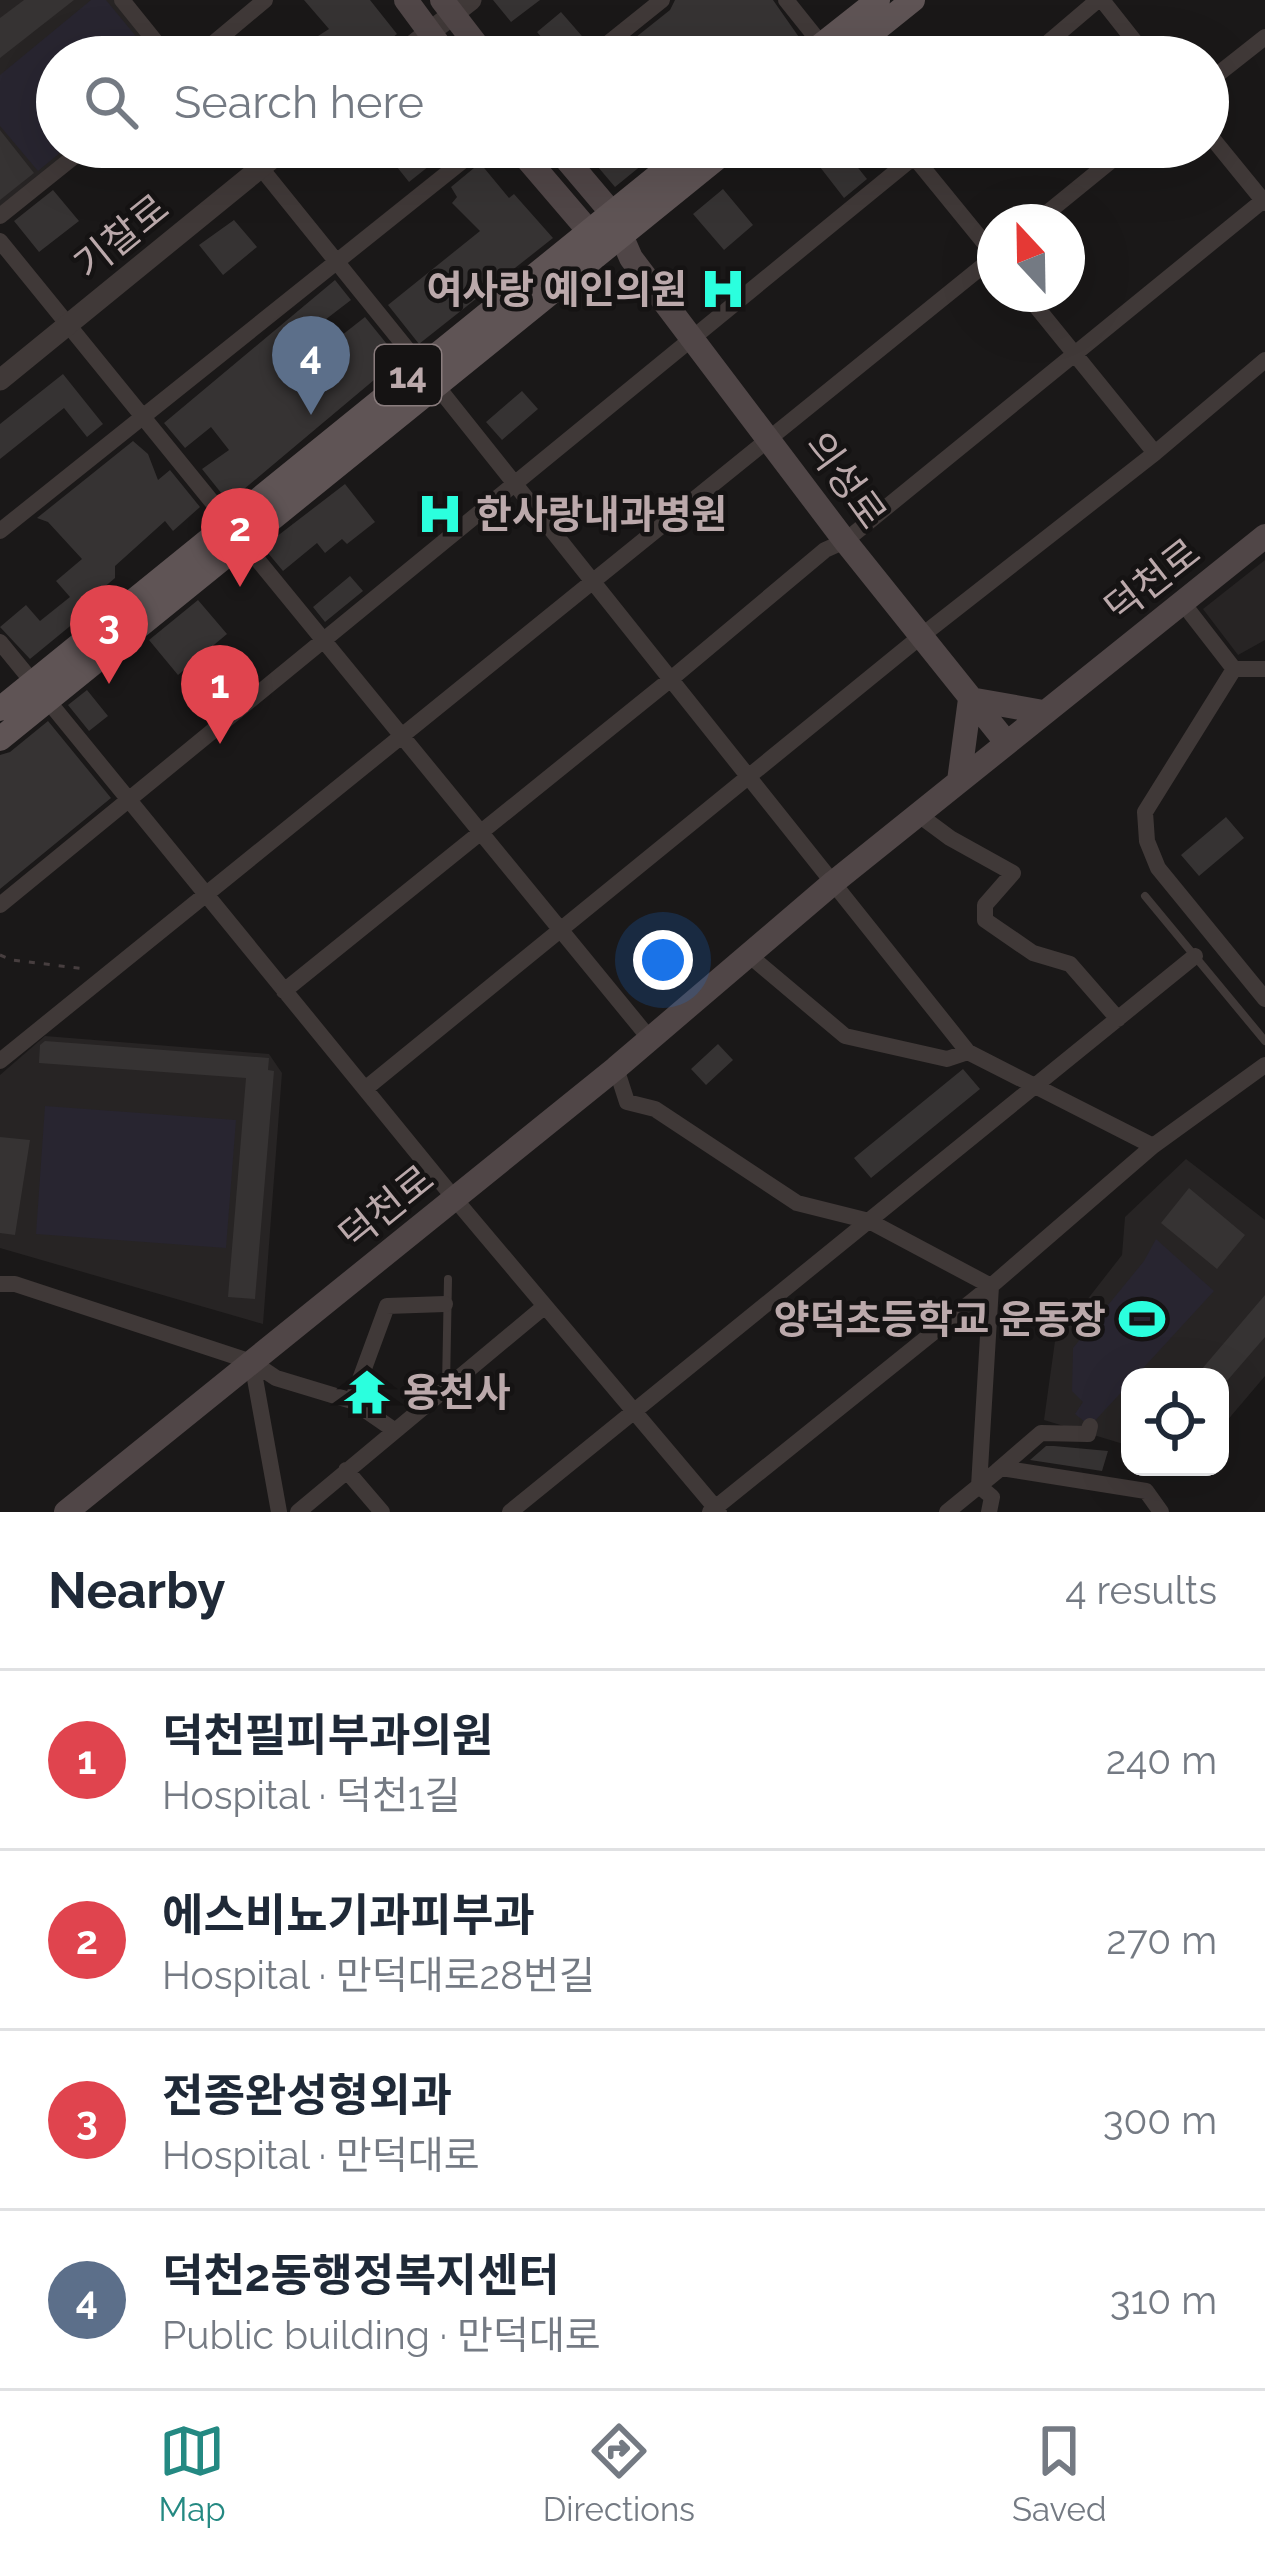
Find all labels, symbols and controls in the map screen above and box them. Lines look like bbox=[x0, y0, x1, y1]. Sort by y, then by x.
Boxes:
search box bbox=[36, 36, 1229, 168]
icon: search bbox=[78, 69, 144, 135]
text: Search here bbox=[174, 76, 424, 129]
street label: 기찰로 bbox=[65, 184, 177, 288]
north arrow bbox=[977, 204, 1085, 312]
hospital icon: 여사랑 예인의원 bbox=[698, 264, 748, 314]
place label: 여사랑 예인의원 bbox=[426, 266, 687, 312]
pin: 4 bbox=[272, 316, 350, 415]
road number: 14 bbox=[375, 345, 441, 405]
street label: 의성로 bbox=[796, 423, 896, 537]
pin: 2 bbox=[201, 488, 279, 587]
hospital icon: 한사랑내과병원 bbox=[415, 489, 465, 539]
place label: 한사랑내과병원 bbox=[476, 491, 727, 537]
street label: 덕천로 bbox=[1095, 529, 1209, 631]
pin: 3 bbox=[70, 585, 148, 684]
pin: 1 bbox=[181, 645, 259, 744]
your location bbox=[633, 930, 693, 990]
street label: 덕천로 bbox=[330, 1155, 442, 1259]
sports icon: 양덕초등학교 운동장 bbox=[1117, 1294, 1167, 1344]
place label: 양덕초등학교 운동장 bbox=[774, 1296, 1106, 1342]
temple icon: 용천사 bbox=[342, 1367, 392, 1417]
map controls bbox=[1121, 1368, 1229, 1476]
button: locate bbox=[1121, 1368, 1229, 1476]
place label: 용천사 bbox=[403, 1369, 511, 1415]
text: Nearby bbox=[48, 1560, 225, 1620]
text: 4 results bbox=[1065, 1567, 1217, 1613]
text: 덕천필피부과의원 bbox=[162, 1709, 493, 1762]
text: 1 bbox=[77, 1737, 97, 1783]
text: 240 m bbox=[1106, 1737, 1217, 1783]
text: Hospital · 덕천1길 bbox=[162, 1772, 460, 1818]
text: 에스비뇨기과피부과 bbox=[162, 1889, 535, 1942]
text: 2 bbox=[76, 1917, 98, 1963]
text: 270 m bbox=[1106, 1917, 1217, 1963]
text: Hospital · 만덕대로28번길 bbox=[162, 1952, 595, 1998]
text: 전종완성형외과 bbox=[162, 2069, 452, 2122]
text: 3 bbox=[76, 2097, 98, 2143]
text: 300 m bbox=[1103, 2097, 1217, 2143]
text: Hospital · 만덕대로 bbox=[162, 2132, 480, 2178]
text: 덕천2동행정복지센터 bbox=[162, 2249, 560, 2302]
text: 4 bbox=[76, 2277, 98, 2323]
text: 310 m bbox=[1110, 2277, 1217, 2323]
text: Public building · 만덕대로 bbox=[162, 2312, 601, 2358]
tab: Map bbox=[159, 2418, 226, 2529]
tab: Directions bbox=[543, 2418, 695, 2529]
tab: Saved bbox=[1012, 2418, 1106, 2529]

